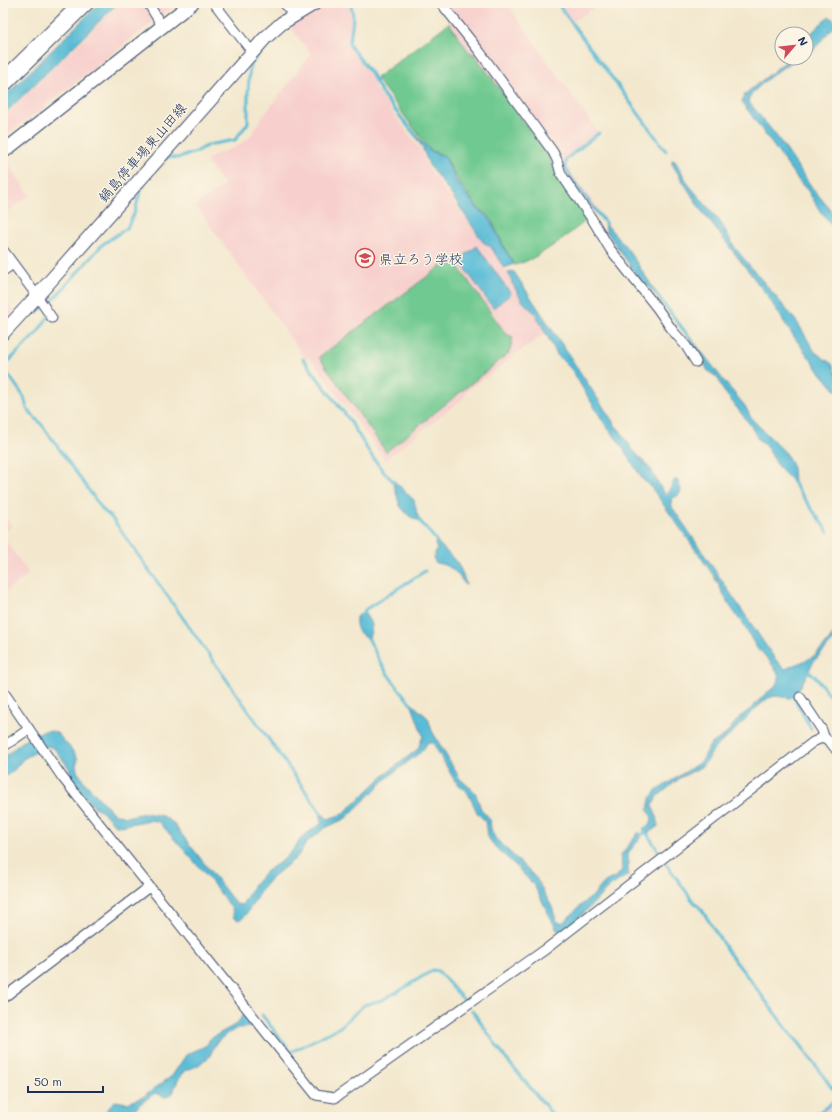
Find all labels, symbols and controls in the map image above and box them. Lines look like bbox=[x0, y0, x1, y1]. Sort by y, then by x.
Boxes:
north arrow bbox=[774, 26, 814, 66]
text: N bbox=[795, 34, 812, 48]
street label: 鍋島停車場東山田線 bbox=[93, 98, 191, 206]
school or university icon: 県立ろう学校 bbox=[354, 247, 376, 269]
place label: 県立ろう学校 bbox=[379, 249, 463, 268]
scale bar bbox=[28, 1068, 103, 1094]
text: 50 m bbox=[34, 1073, 62, 1089]

